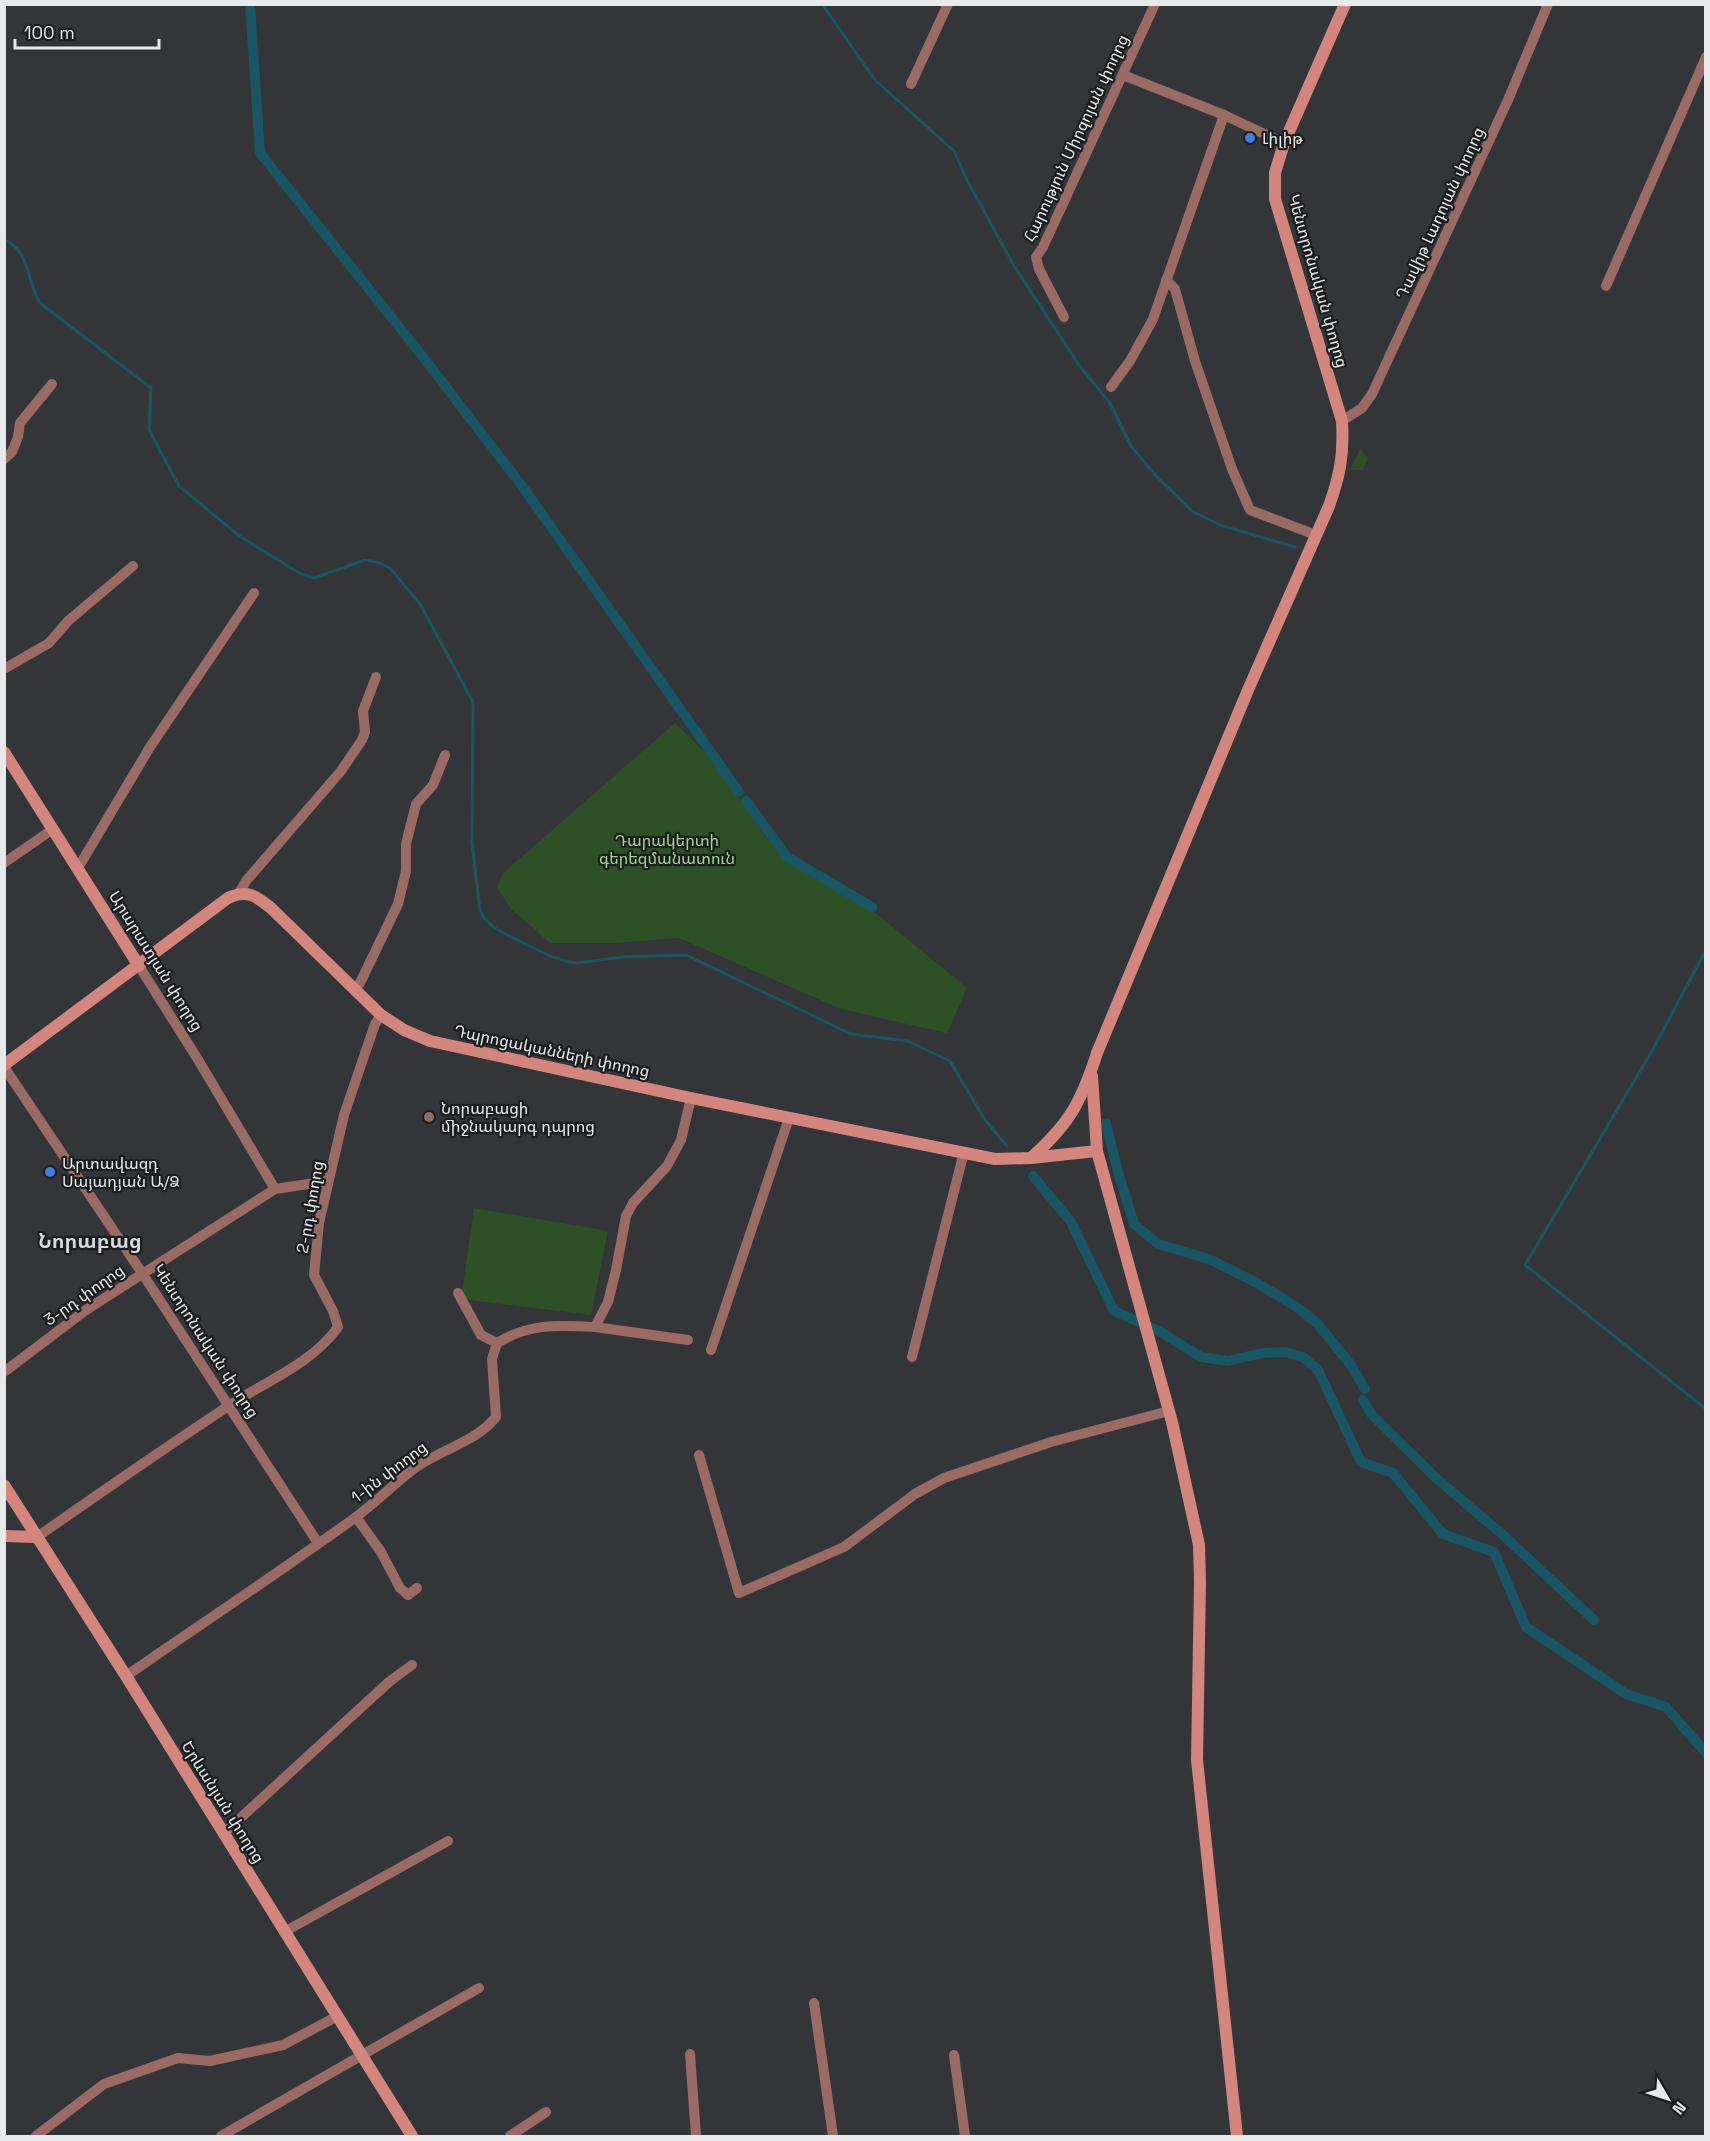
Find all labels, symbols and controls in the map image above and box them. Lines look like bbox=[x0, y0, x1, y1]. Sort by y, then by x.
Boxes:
scale bar bbox=[15, 12, 159, 50]
text: 100 m bbox=[24, 21, 75, 44]
street label: Հարություն Միրզոյան փողոց bbox=[1019, 31, 1133, 245]
street label: Դավիթ Լադոյան փողոց bbox=[1391, 123, 1489, 303]
place label: Լիլիթ bbox=[1262, 128, 1303, 149]
marker: Լիլիթ bbox=[1243, 131, 1257, 145]
street label: Կենտրոնական փողոց bbox=[1283, 192, 1353, 370]
park label: Դարակերտի գերեզմանատուն bbox=[599, 830, 735, 869]
street label: Արարատյան փողոց bbox=[104, 887, 208, 1035]
street label: Դպրոցականների փողոց bbox=[452, 1020, 652, 1082]
place label: Նորաբացի միջնակարգ դպրոց bbox=[441, 1098, 595, 1137]
marker: Նորաբացի միջնակարգ դպրոց bbox=[422, 1110, 436, 1124]
place label: Արտավազդ Սայադյան Ա/Ձ bbox=[62, 1153, 180, 1192]
street label: 2-րդ փողոց bbox=[292, 1159, 328, 1255]
marker: Արտավազդ Սայադյան Ա/Ձ bbox=[43, 1165, 57, 1179]
district label: Նորաբաց bbox=[38, 1228, 142, 1254]
street label: 3-րդ փողոց bbox=[40, 1260, 128, 1330]
street label: Կենտրոնական փողոց bbox=[148, 1260, 264, 1422]
street label: 1-ին փողոց bbox=[347, 1437, 431, 1507]
street label: Երևանյան փողոց bbox=[177, 1737, 269, 1867]
north arrow bbox=[1638, 2069, 1698, 2129]
text: N bbox=[1668, 2097, 1691, 2119]

